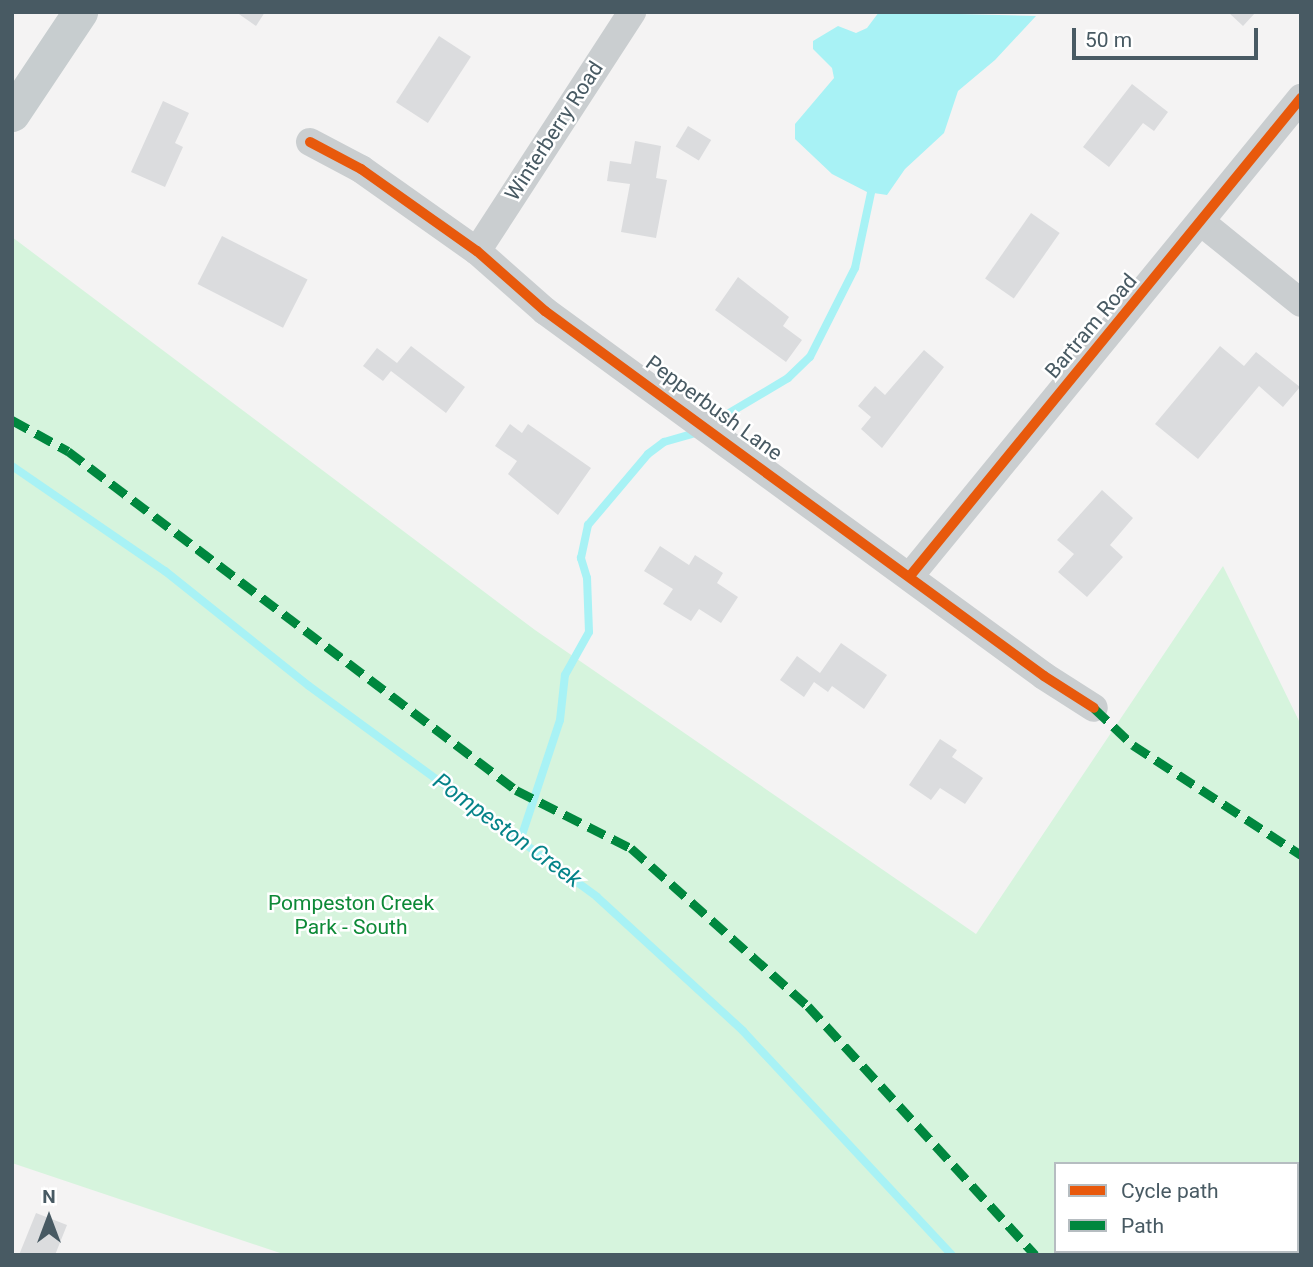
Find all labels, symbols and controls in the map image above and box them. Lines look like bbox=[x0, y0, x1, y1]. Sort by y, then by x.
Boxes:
scale bar bbox=[1075, 14, 1260, 58]
text: 50 m bbox=[1085, 28, 1132, 52]
street label: Winterberry Road bbox=[500, 57, 608, 205]
street label: Bartram Road bbox=[1040, 269, 1142, 383]
street label: Pepperbush Lane bbox=[641, 350, 787, 466]
water label: Pompeston Creek bbox=[427, 768, 587, 894]
park label: Pompeston Creek Park - South bbox=[268, 890, 434, 940]
legend bbox=[1054, 1162, 1299, 1253]
text: Cycle path bbox=[1121, 1179, 1219, 1203]
north arrow bbox=[14, 1183, 84, 1253]
text: N bbox=[42, 1185, 56, 1208]
text: Path bbox=[1121, 1214, 1164, 1238]

